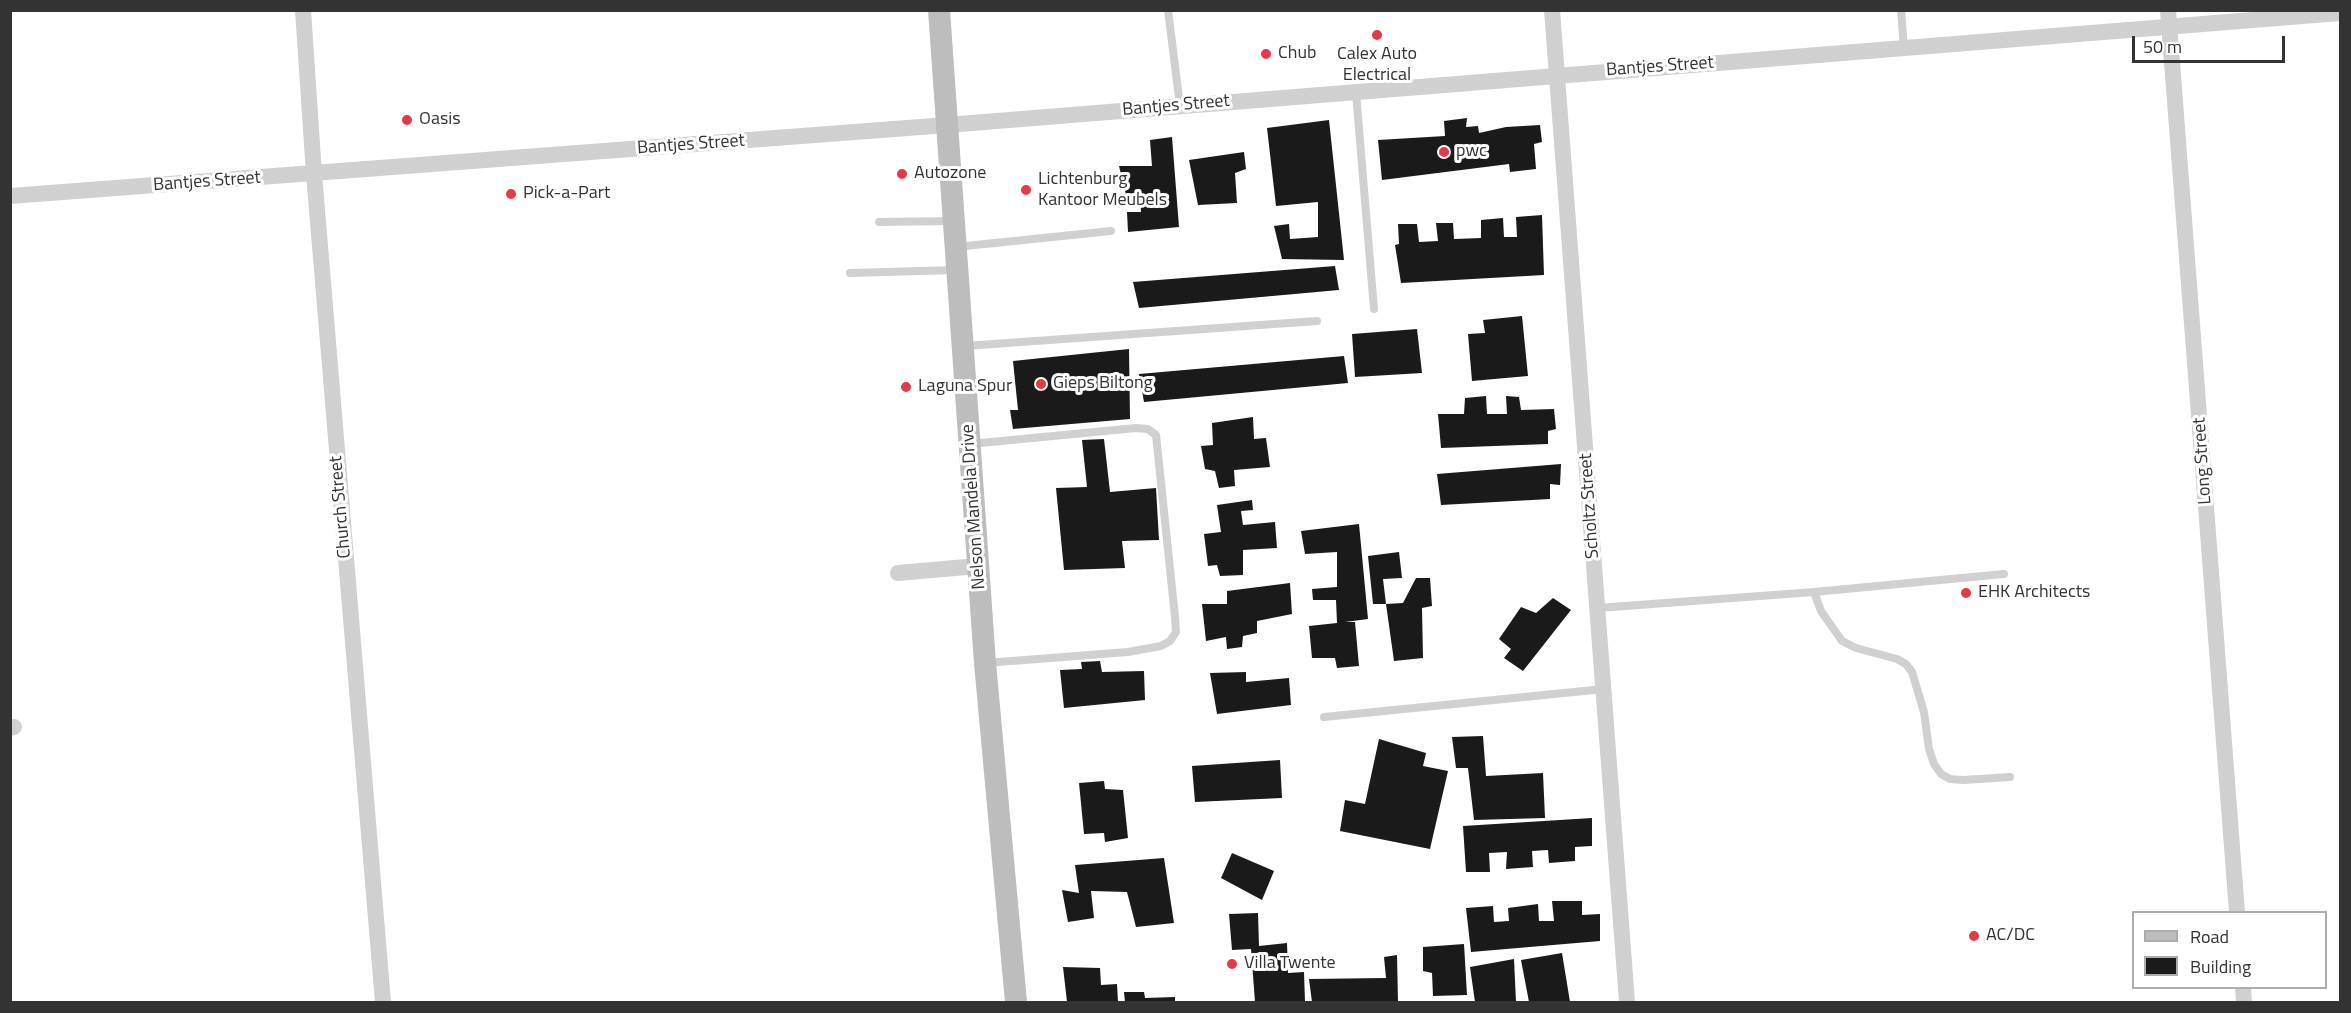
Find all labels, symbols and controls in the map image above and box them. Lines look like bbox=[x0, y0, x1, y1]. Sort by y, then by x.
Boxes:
scale bar bbox=[2135, 24, 2288, 62]
marker: Calex Auto Electrical bbox=[1370, 28, 1384, 42]
text: 50 m bbox=[2143, 33, 2182, 60]
place label: Chub bbox=[1278, 43, 1316, 65]
place label: Calex Auto Electrical bbox=[1337, 44, 1417, 86]
marker: Chub bbox=[1259, 47, 1273, 61]
street label: Bantjes Street bbox=[1605, 52, 1715, 82]
street label: Bantjes Street bbox=[1121, 91, 1231, 121]
place label: Oasis bbox=[419, 109, 461, 131]
marker: Oasis bbox=[400, 113, 414, 127]
street label: Bantjes Street bbox=[636, 130, 746, 160]
place label: pwc bbox=[1456, 141, 1487, 163]
marker: pwc bbox=[1437, 145, 1451, 159]
place label: Autozone bbox=[914, 163, 986, 185]
street label: Bantjes Street bbox=[152, 167, 262, 197]
marker: Autozone bbox=[895, 167, 909, 181]
place label: Lichtenburg Kantoor Meubels bbox=[1038, 169, 1167, 212]
place label: Pick-a-Part bbox=[523, 183, 610, 205]
marker: Lichtenburg Kantoor Meubels bbox=[1019, 183, 1033, 197]
marker: Pick-a-Part bbox=[504, 187, 518, 201]
place label: Gieps Biltong bbox=[1053, 373, 1153, 395]
place label: Laguna Spur bbox=[918, 376, 1012, 398]
marker: Gieps Biltong bbox=[1034, 377, 1048, 391]
marker: Laguna Spur bbox=[899, 380, 913, 394]
street label: Long Street bbox=[2189, 417, 2217, 505]
street label: Nelson Mandela Drive bbox=[957, 424, 991, 590]
street label: Scholtz Street bbox=[1576, 452, 1604, 560]
street label: Church Street bbox=[326, 455, 356, 559]
place label: EHK Architects bbox=[1978, 582, 2090, 604]
marker: EHK Architects bbox=[1959, 586, 1973, 600]
legend bbox=[2132, 911, 2327, 989]
text: Road bbox=[2190, 923, 2229, 950]
place label: AC/DC bbox=[1986, 925, 2035, 947]
marker: AC/DC bbox=[1967, 929, 1981, 943]
place label: Villa Twente bbox=[1244, 953, 1336, 975]
text: Building bbox=[2190, 953, 2251, 980]
marker: Villa Twente bbox=[1225, 957, 1239, 971]

